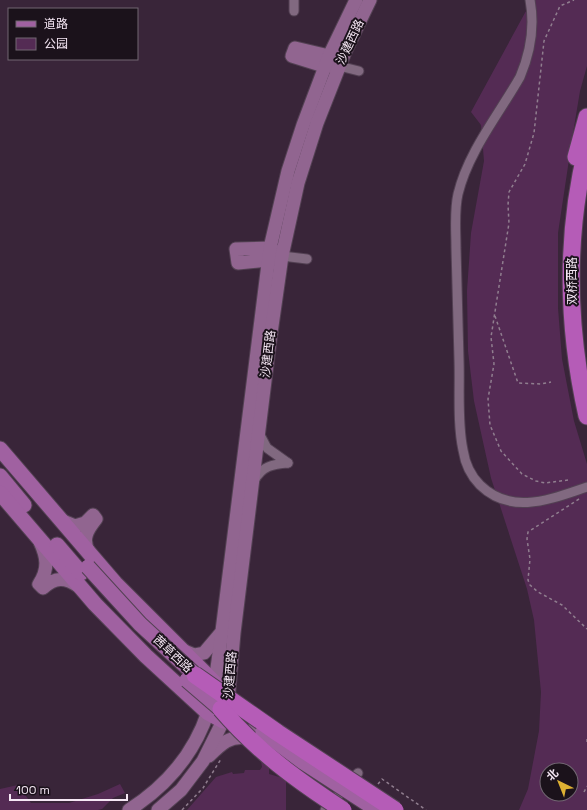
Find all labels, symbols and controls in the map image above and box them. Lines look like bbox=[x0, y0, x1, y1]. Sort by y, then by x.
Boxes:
legend bbox=[8, 8, 138, 60]
text: 道路 bbox=[44, 16, 68, 32]
street label: 沙建西路 bbox=[333, 17, 367, 67]
text: 公园 bbox=[44, 36, 68, 52]
street label: 双桥西路 bbox=[564, 257, 580, 305]
street label: 沙建西路 bbox=[257, 329, 279, 379]
street label: 茜草西路 bbox=[150, 632, 196, 676]
street label: 沙建西路 bbox=[220, 650, 240, 700]
north arrow bbox=[539, 762, 579, 802]
text: 北 bbox=[543, 766, 561, 784]
scale bar bbox=[10, 776, 127, 802]
text: 100 m bbox=[16, 782, 50, 798]

